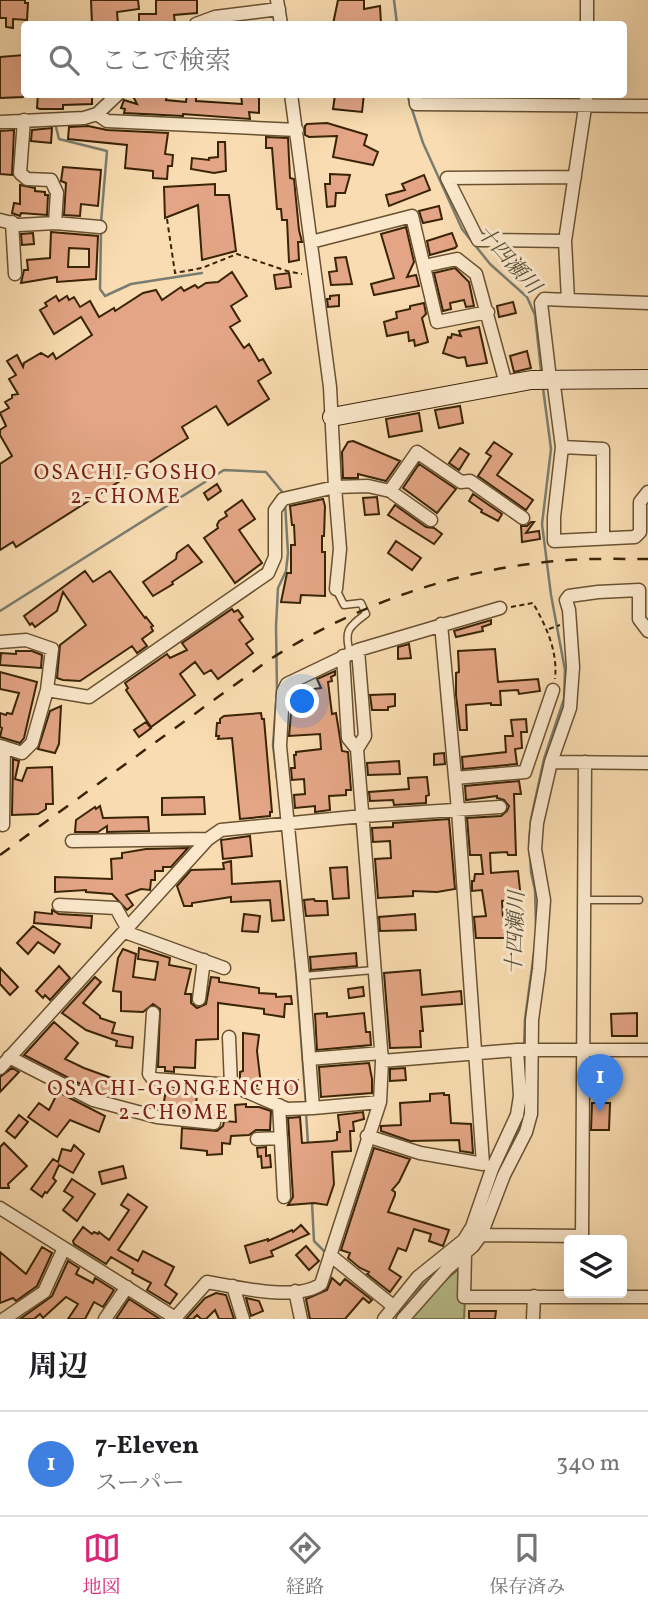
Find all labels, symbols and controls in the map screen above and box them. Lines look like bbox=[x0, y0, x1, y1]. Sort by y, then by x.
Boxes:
search box bbox=[21, 21, 627, 98]
icon: search bbox=[45, 41, 83, 79]
text: ここで検索 bbox=[101, 44, 231, 80]
water label: 十四瀬川 bbox=[469, 219, 548, 302]
district label: OSACHI-GOSHO 2-CHOME bbox=[34, 459, 218, 512]
your location bbox=[285, 684, 319, 718]
water label: 十四瀬川 bbox=[501, 889, 533, 976]
pin: 1 bbox=[577, 1054, 623, 1112]
district label: OSACHI-GONGENCHO 2-CHOME bbox=[47, 1075, 301, 1128]
map controls bbox=[564, 1235, 627, 1298]
button: layers bbox=[564, 1235, 627, 1298]
text: 周辺 bbox=[28, 1347, 88, 1389]
text: 7-Eleven bbox=[95, 1428, 199, 1464]
text: 1 bbox=[46, 1448, 56, 1480]
text: 340 m bbox=[556, 1448, 620, 1480]
text: スーパー bbox=[95, 1468, 185, 1500]
tab: 地図 bbox=[83, 1529, 121, 1601]
tab: 経路 bbox=[286, 1529, 324, 1601]
tab: 保存済み bbox=[489, 1529, 565, 1601]

